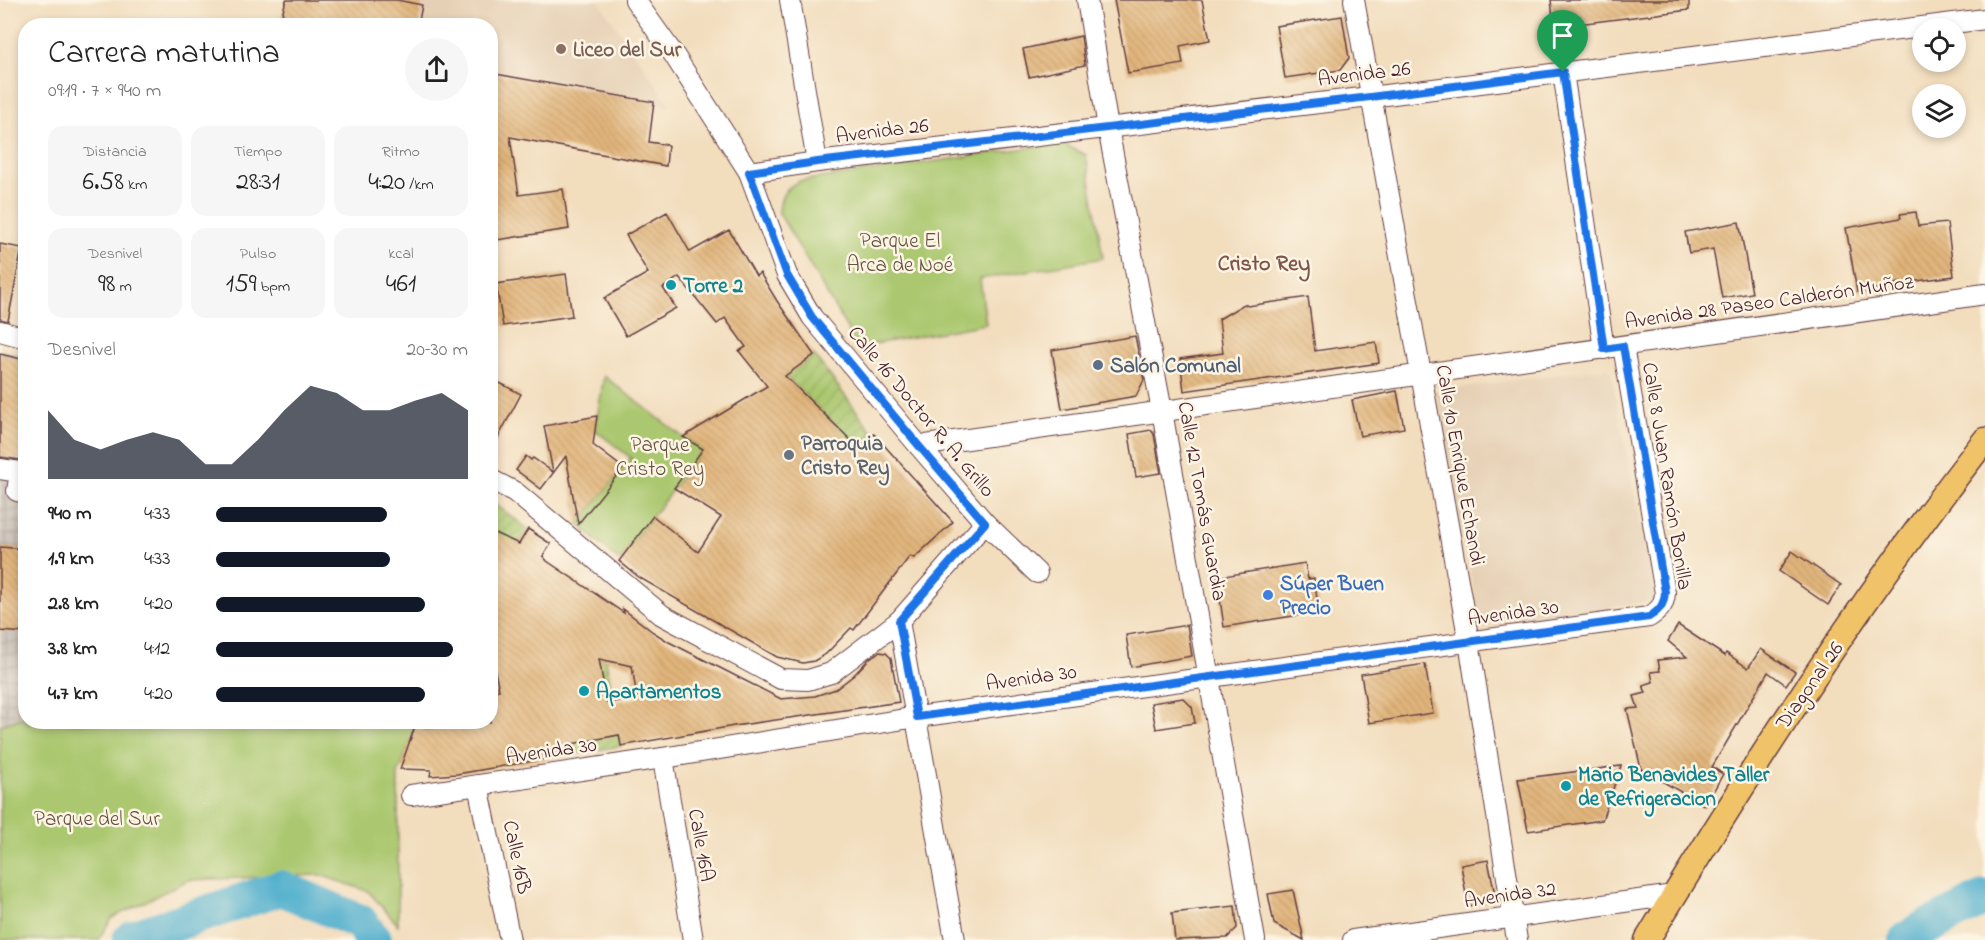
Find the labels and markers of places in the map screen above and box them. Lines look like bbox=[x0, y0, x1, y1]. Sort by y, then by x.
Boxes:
pin bbox=[1537, 10, 1588, 72]
place label: Liceo del Sur bbox=[573, 36, 682, 66]
marker: Liceo del Sur bbox=[554, 42, 568, 56]
place label: Torre 2 bbox=[683, 272, 744, 302]
marker: Torre 2 bbox=[664, 278, 678, 292]
place label: Salón Comunal bbox=[1110, 352, 1241, 382]
marker: Salón Comunal bbox=[1091, 358, 1105, 372]
place label: Parroquia Cristo Rey bbox=[801, 430, 890, 486]
marker: Parroquia Cristo Rey bbox=[782, 448, 796, 462]
place label: Súper Buen Precio bbox=[1280, 570, 1384, 624]
marker: Súper Buen Precio bbox=[1261, 588, 1275, 602]
place label: Apartamentos bbox=[596, 678, 722, 708]
marker: Apartamentos bbox=[577, 684, 591, 698]
place label: Mario Benavides Taller de Refrigeracion bbox=[1578, 761, 1770, 817]
marker: Mario Benavides Taller de Refrigeracion bbox=[1559, 779, 1573, 793]

